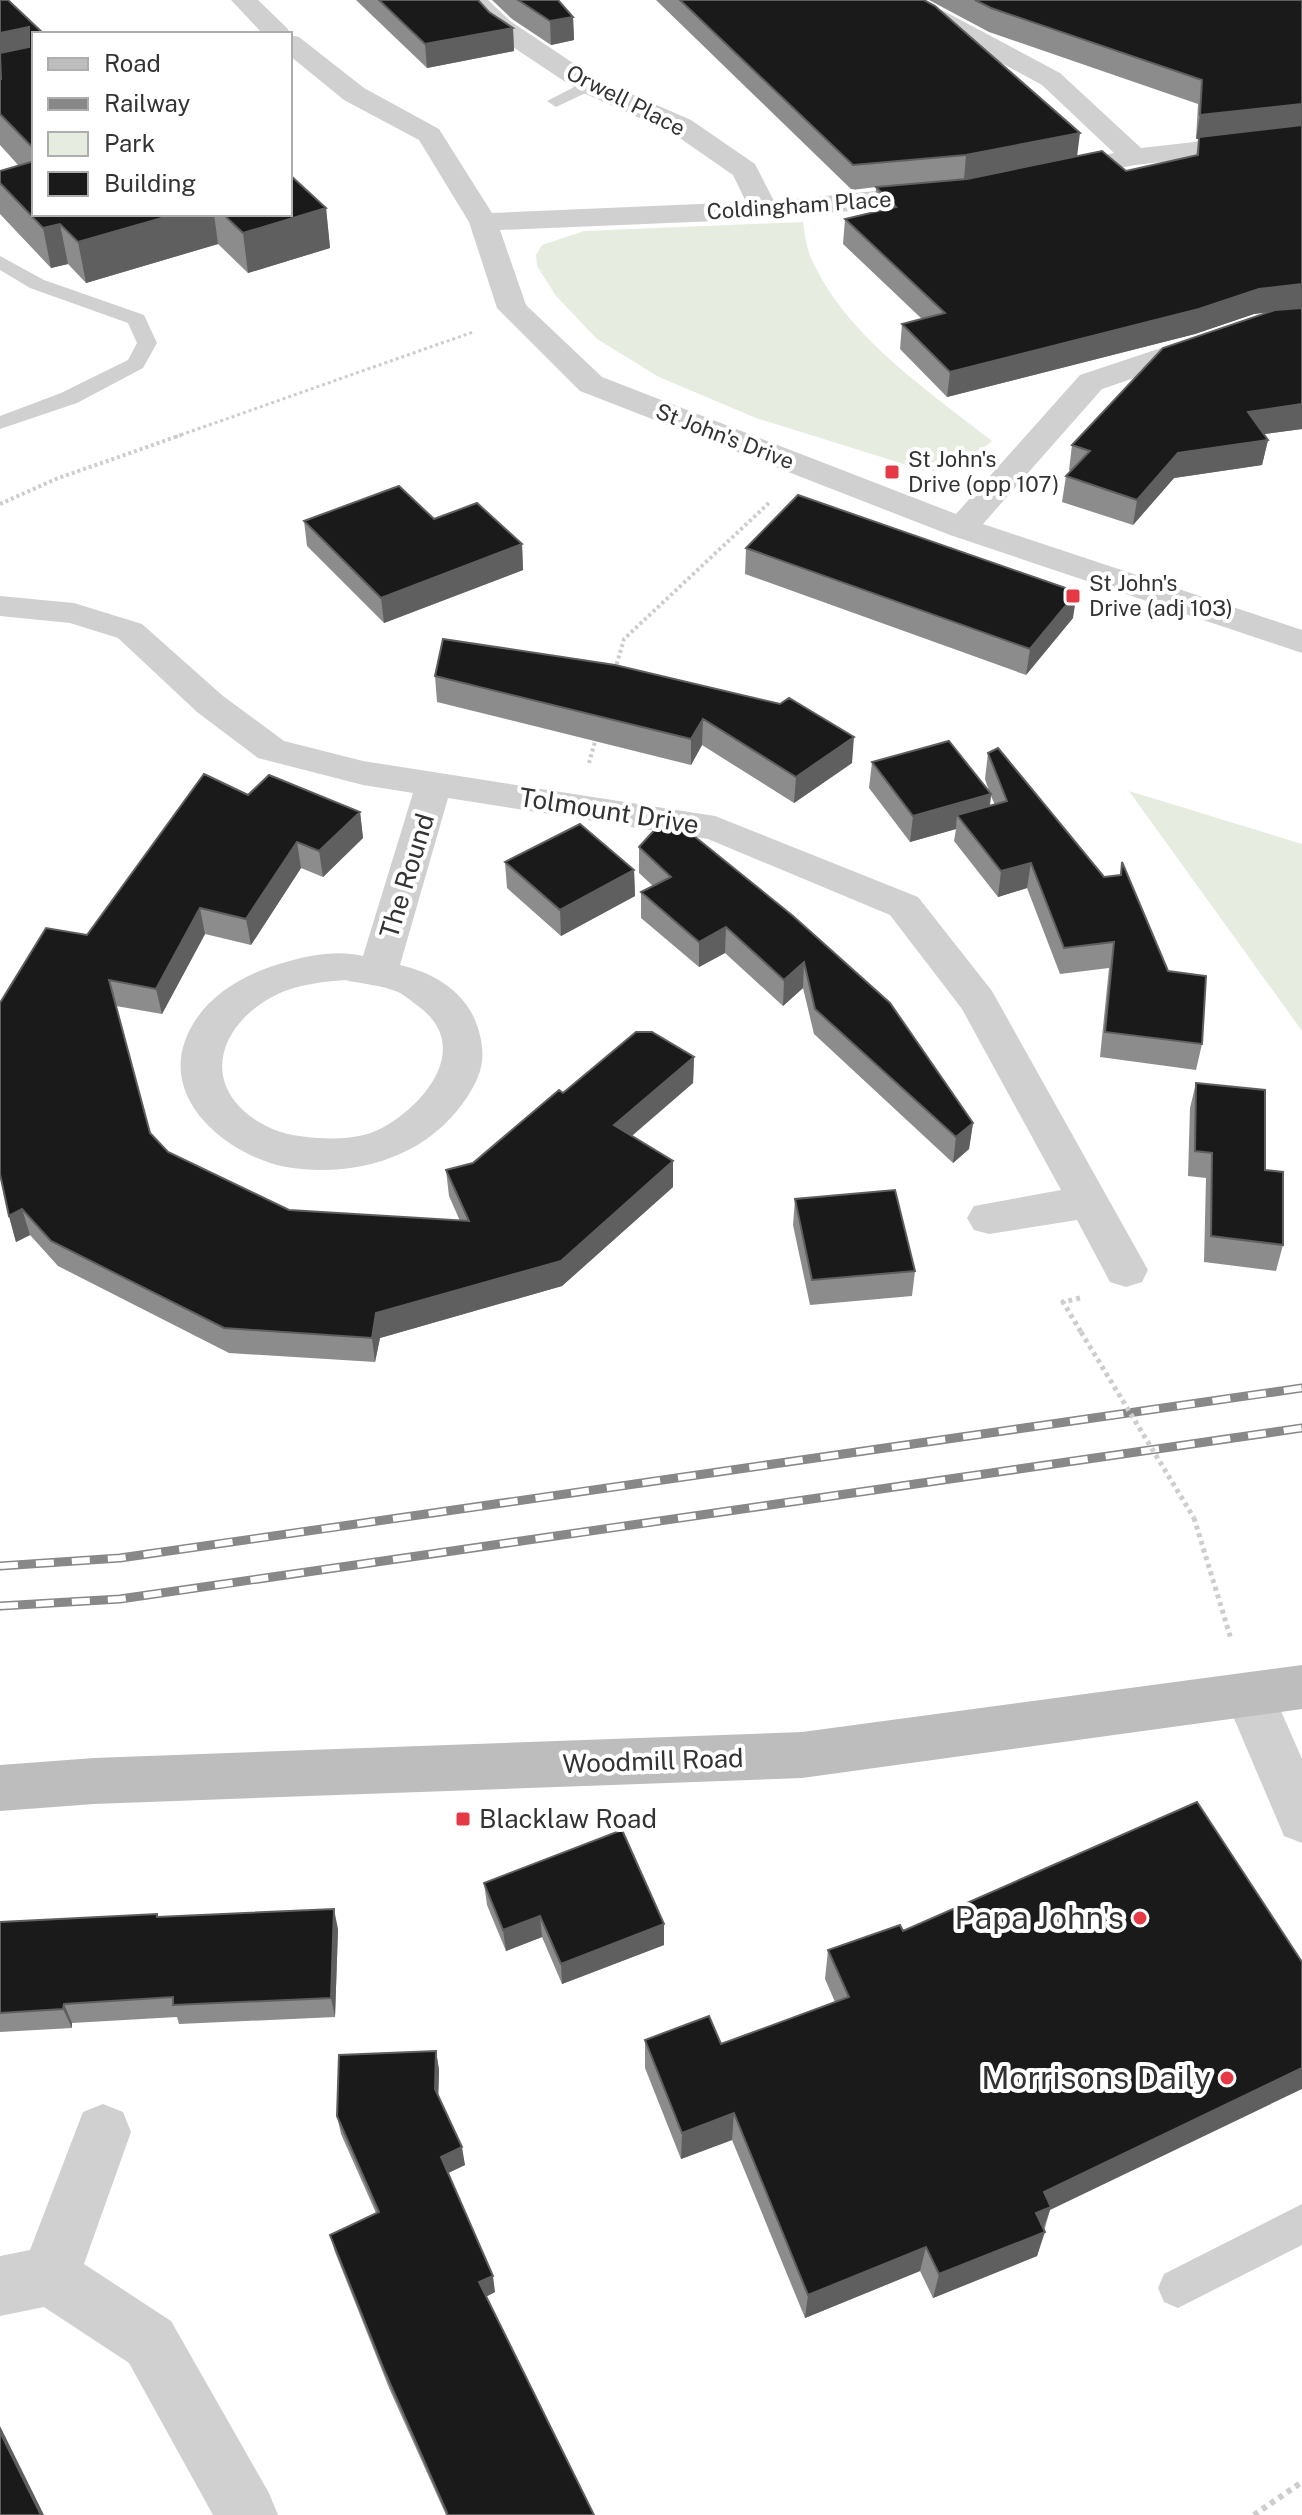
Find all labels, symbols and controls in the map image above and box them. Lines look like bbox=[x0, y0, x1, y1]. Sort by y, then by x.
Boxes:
legend bbox=[32, 32, 292, 216]
text: Road bbox=[104, 49, 161, 77]
street label: Orwell Place bbox=[562, 59, 690, 141]
text: Railway bbox=[104, 89, 190, 117]
text: Park bbox=[104, 129, 155, 157]
text: Building bbox=[104, 169, 196, 197]
street label: Coldingham Place bbox=[706, 186, 892, 224]
street label: St John's Drive bbox=[652, 398, 798, 474]
place label: St John's Drive (opp 107) bbox=[908, 446, 1059, 497]
marker: St John's Drive (opp 107) bbox=[883, 463, 901, 481]
place label: St John's Drive (adj 103) bbox=[1089, 570, 1233, 621]
marker: St John's Drive (adj 103) bbox=[1064, 587, 1082, 605]
street label: Tolmount Drive bbox=[517, 781, 701, 840]
street label: The Round bbox=[373, 810, 440, 942]
street label: Woodmill Road bbox=[562, 1742, 744, 1779]
place label: Blacklaw Road bbox=[479, 1803, 657, 1834]
marker: Blacklaw Road bbox=[454, 1810, 472, 1828]
place label: Papa John's bbox=[954, 1899, 1124, 1936]
marker: Papa John's bbox=[1131, 1909, 1149, 1927]
place label: Morrisons Daily bbox=[981, 2059, 1211, 2096]
marker: Morrisons Daily bbox=[1218, 2069, 1236, 2087]

